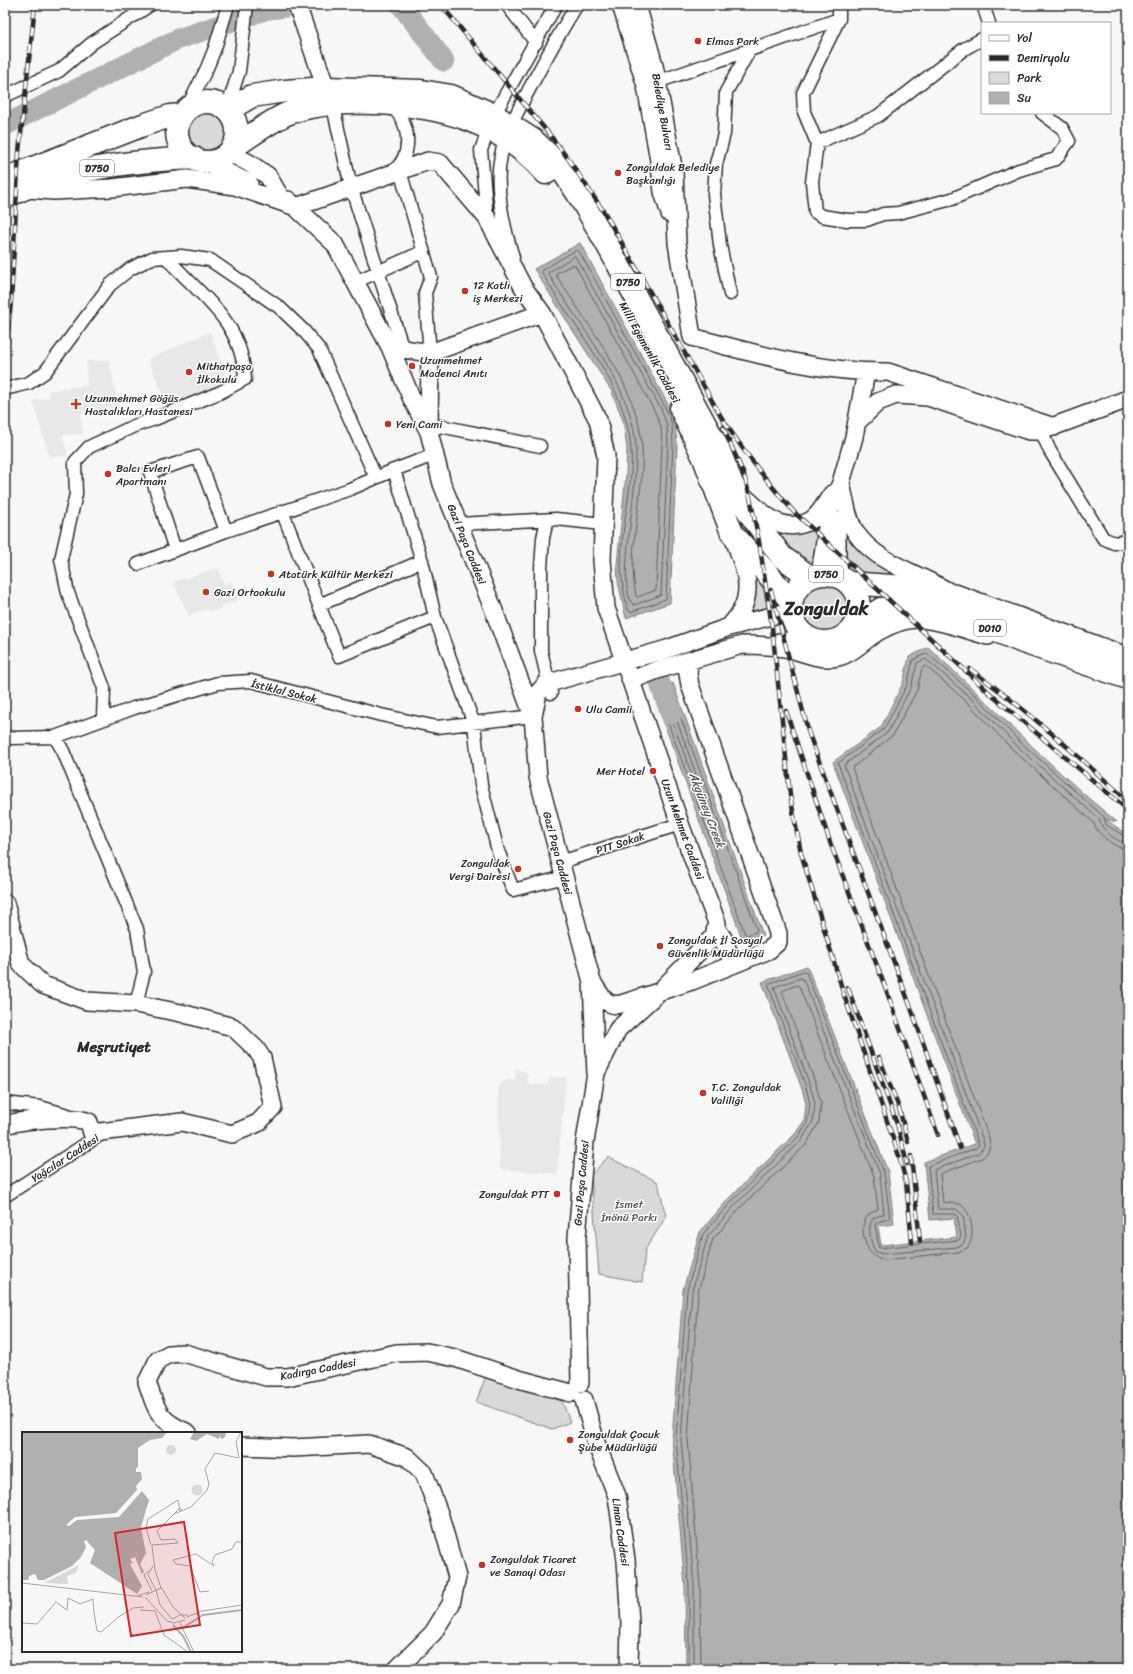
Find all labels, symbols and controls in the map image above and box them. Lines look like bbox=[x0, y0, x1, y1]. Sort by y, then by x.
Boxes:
legend bbox=[981, 22, 1111, 114]
text: Yol bbox=[1017, 27, 1032, 49]
place label: Elmas Park bbox=[706, 32, 759, 51]
marker: Elmas Park bbox=[693, 36, 703, 46]
text: Demiryolu bbox=[1017, 47, 1070, 69]
text: Park bbox=[1017, 67, 1042, 89]
street label: Belediye Bulvarı bbox=[646, 72, 679, 152]
text: Su bbox=[1017, 87, 1032, 109]
place label: Zonguldak Belediye Başkanlığı bbox=[626, 158, 720, 190]
road number: D750 bbox=[80, 160, 114, 176]
marker: Zonguldak Belediye Başkanlığı bbox=[613, 168, 623, 178]
road number: D750 bbox=[611, 274, 645, 290]
place label: 12 Katlı iş Merkezi bbox=[473, 276, 523, 308]
marker: 12 Katlı iş Merkezi bbox=[460, 286, 470, 296]
street label: Milli Egemenlik Caddesi bbox=[614, 298, 686, 407]
place label: Uzunmehmet Madenci Anıtı bbox=[420, 351, 487, 383]
place label: Mithatpaşa İlkokulu bbox=[196, 357, 252, 389]
marker: Uzunmehmet Madenci Anıtı bbox=[407, 361, 417, 371]
marker: Mithatpaşa İlkokulu bbox=[184, 367, 194, 377]
place label: Uzunmehmet Göğüs Hastalıkları Hastanesi bbox=[85, 389, 194, 421]
marker: Uzunmehmet Göğüs Hastalıkları Hastanesi bbox=[70, 398, 82, 410]
place label: Yeni Cami bbox=[396, 415, 443, 434]
marker: Yeni Cami bbox=[383, 419, 393, 429]
place label: Balcı Evleri Apartmanı bbox=[115, 459, 172, 491]
marker: Balcı Evleri Apartmanı bbox=[103, 469, 113, 479]
street label: Gazi Paşa Caddesi bbox=[442, 501, 492, 588]
place label: Atatürk Kültür Merkezi bbox=[278, 565, 394, 584]
road number: D750 bbox=[809, 566, 843, 582]
marker: Atatürk Kültür Merkezi bbox=[266, 569, 276, 579]
place label: Gazi Ortaokulu bbox=[214, 583, 286, 602]
marker: Gazi Ortaokulu bbox=[201, 587, 211, 597]
district label: Zonguldak bbox=[782, 592, 869, 625]
road number: D010 bbox=[974, 620, 1006, 636]
street label: İstiklal Sokak bbox=[248, 674, 319, 709]
place label: Ulu Camii bbox=[586, 700, 633, 719]
marker: Ulu Camii bbox=[573, 704, 583, 714]
place label: Mer Hotel bbox=[596, 762, 646, 781]
marker: Mer Hotel bbox=[648, 766, 658, 776]
water label: Akgüney Creek bbox=[682, 768, 732, 852]
street label: Uzun Mehmet Caddesi bbox=[655, 776, 710, 883]
street label: Gazi Paşa Caddesi bbox=[537, 809, 578, 898]
street label: PTT Sokak bbox=[593, 827, 647, 860]
place label: Zonguldak Vergi Dairesi bbox=[449, 854, 511, 886]
marker: Zonguldak Vergi Dairesi bbox=[513, 864, 523, 874]
place label: Zonguldak İl Sosyal Güvenlik Müdürlüğü bbox=[668, 931, 765, 963]
marker: Zonguldak İl Sosyal Güvenlik Müdürlüğü bbox=[655, 941, 665, 951]
district label: Meşrutiyet bbox=[76, 1034, 151, 1060]
place label: T.C. Zonguldak Valiliği bbox=[711, 1078, 782, 1110]
marker: T.C. Zonguldak Valiliği bbox=[698, 1088, 708, 1098]
street label: Yağcılar Caddesi bbox=[27, 1129, 104, 1188]
street label: Gazi Paşa Caddesi bbox=[568, 1139, 595, 1226]
place label: Zonguldak PTT bbox=[479, 1185, 550, 1204]
marker: Zonguldak PTT bbox=[552, 1189, 562, 1199]
park label: İsmet İnönü Parkı bbox=[600, 1195, 657, 1227]
street label: Kadırga Caddesi bbox=[279, 1353, 359, 1386]
place label: Zonguldak Çocuk Şube Müdürlüğü bbox=[578, 1425, 660, 1457]
inset map bbox=[22, 1432, 242, 1652]
marker: Zonguldak Çocuk Şube Müdürlüğü bbox=[565, 1435, 575, 1445]
street label: Liman Caddesi bbox=[606, 1497, 635, 1568]
place label: Zonguldak Ticaret ve Sanayi Odası bbox=[490, 1550, 577, 1582]
marker: Zonguldak Ticaret ve Sanayi Odası bbox=[477, 1560, 487, 1570]

